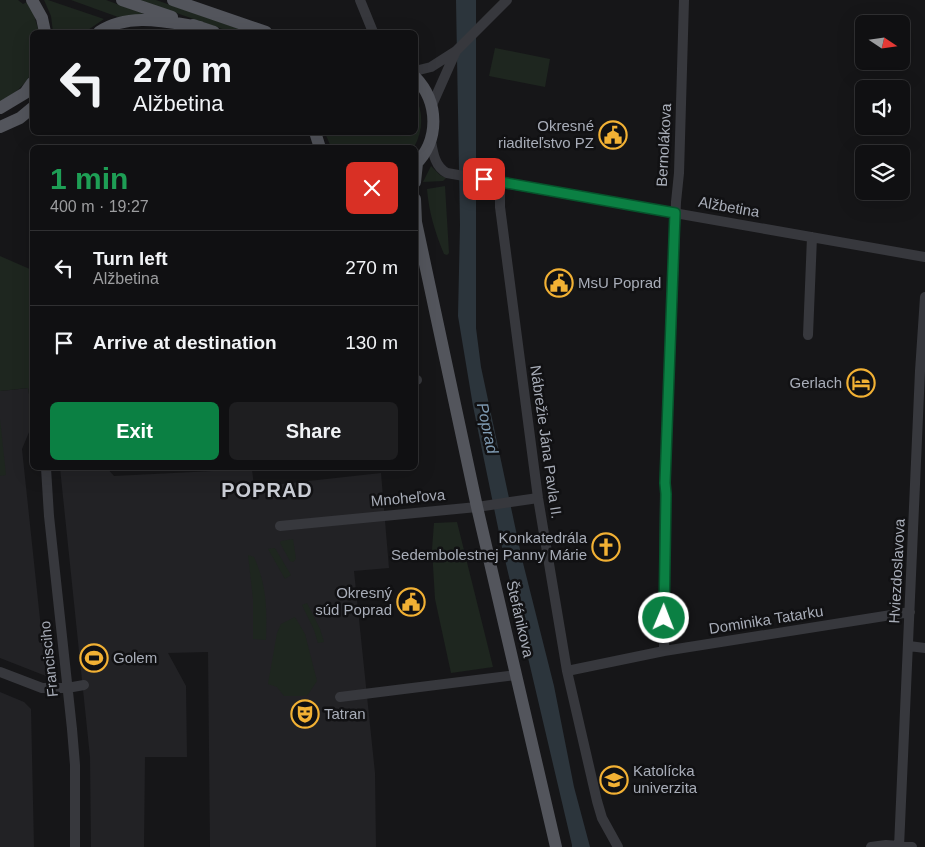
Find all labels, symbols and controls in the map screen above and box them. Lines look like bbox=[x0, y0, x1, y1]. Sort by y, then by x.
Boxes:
north arrow bbox=[855, 15, 910, 70]
map controls bbox=[855, 15, 910, 200]
icon: left bbox=[50, 50, 115, 115]
text: 270 m bbox=[133, 50, 232, 89]
button: sound bbox=[855, 80, 910, 135]
text: Alžbetina bbox=[133, 91, 224, 116]
street label: Bernolákova bbox=[653, 102, 674, 187]
place label: Okresné riaditeľstvo PZ bbox=[498, 117, 594, 151]
public building icon: Okresné riaditeľstvo PZ bbox=[598, 120, 628, 150]
button: layers bbox=[855, 145, 910, 200]
pin bbox=[463, 158, 505, 200]
text: 1 min bbox=[50, 162, 128, 195]
button: close bbox=[346, 162, 398, 214]
icon: arrive bbox=[470, 165, 498, 193]
street label: Alžbetina bbox=[697, 193, 762, 220]
text: 400 m · 19:27 bbox=[50, 198, 149, 215]
text: Turn left bbox=[93, 248, 168, 269]
icon: left bbox=[50, 254, 78, 282]
text: 270 m bbox=[345, 257, 398, 278]
public building icon: MsU Poprad bbox=[544, 268, 574, 298]
text: Alžbetina bbox=[93, 270, 159, 287]
place label: MsU Poprad bbox=[578, 274, 661, 291]
icon: arrive bbox=[50, 329, 78, 357]
text: Arrive at destination bbox=[93, 332, 277, 353]
text: 130 m bbox=[345, 332, 398, 353]
street label: Nábrežie Jána Pavla II. bbox=[527, 364, 566, 520]
hotel icon: Gerlach bbox=[846, 368, 876, 398]
place label: Gerlach bbox=[789, 374, 842, 391]
water label: Poprad bbox=[474, 401, 501, 456]
button: Exit bbox=[50, 402, 219, 460]
button: Share bbox=[229, 402, 398, 460]
district label: POPRAD bbox=[221, 479, 313, 501]
street label: Mnoheľova bbox=[370, 486, 446, 509]
street label: Hviezdoslavova bbox=[885, 517, 908, 624]
place label: Konkatedrála Sedembolestnej Panny Márie bbox=[391, 529, 588, 563]
church icon: Konkatedrála Sedembolestnej Panny Márie bbox=[591, 532, 621, 562]
street label: Štefánikova bbox=[503, 579, 538, 660]
place label: Okresný súd Poprad bbox=[315, 584, 392, 618]
public building icon: Okresný súd Poprad bbox=[396, 587, 426, 617]
position arrow bbox=[637, 591, 689, 643]
street label: Dominika Tatarku bbox=[707, 602, 824, 637]
street label: Francisciho bbox=[36, 620, 61, 698]
sports icon: Golem bbox=[79, 643, 109, 673]
place label: Golem bbox=[113, 649, 157, 666]
theatre icon: Tatran bbox=[290, 699, 320, 729]
place label: Tatran bbox=[324, 705, 366, 722]
place label: Katolícka univerzita bbox=[633, 762, 698, 796]
school or university icon: Katolícka univerzita bbox=[599, 765, 629, 795]

